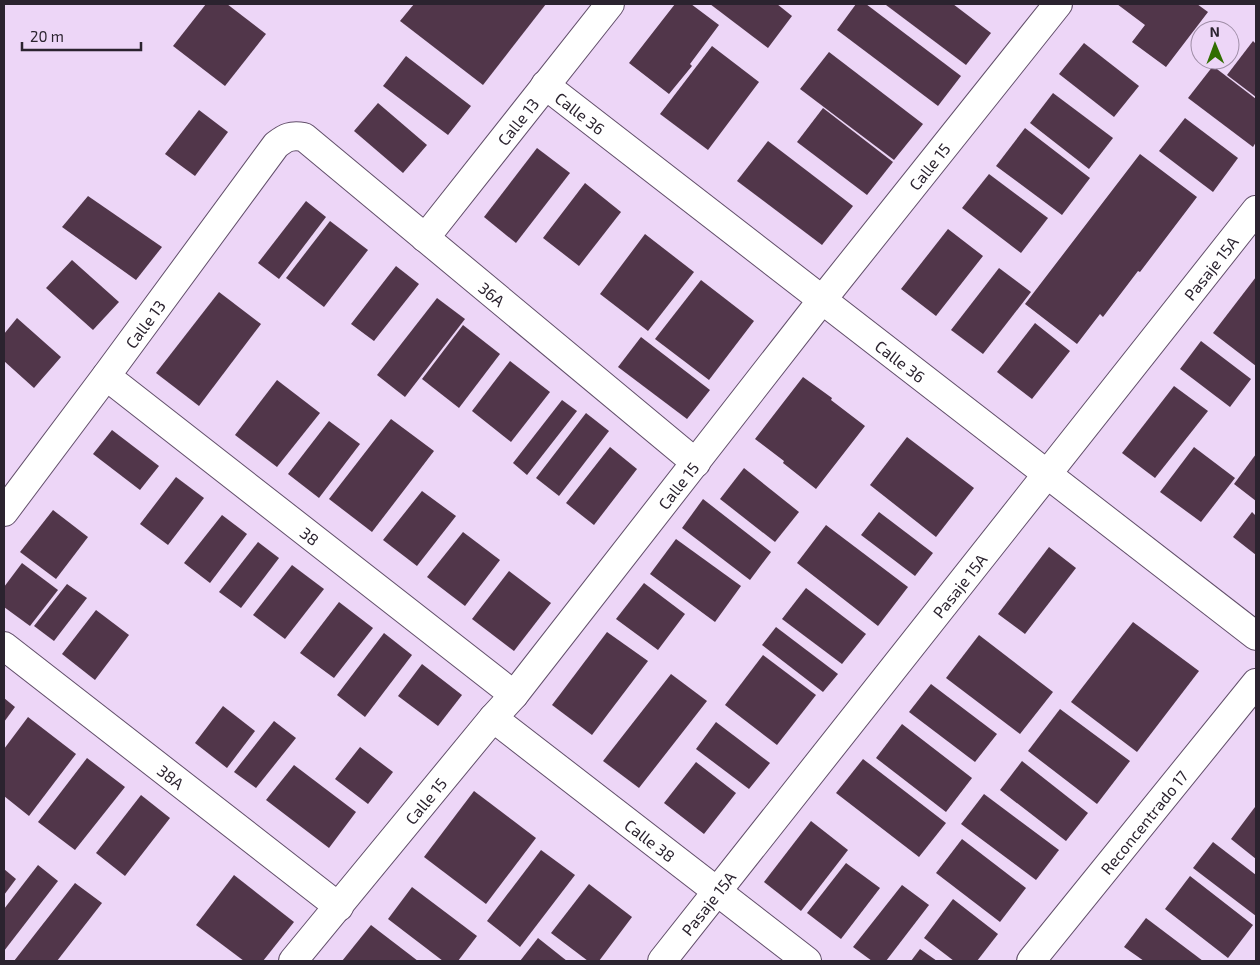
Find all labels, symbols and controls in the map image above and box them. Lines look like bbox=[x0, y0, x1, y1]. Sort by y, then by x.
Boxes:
scale bar bbox=[22, 20, 141, 52]
north arrow bbox=[1190, 20, 1240, 70]
text: N bbox=[1210, 23, 1220, 40]
text: 20 m bbox=[30, 27, 64, 45]
street label: Calle 36 bbox=[552, 87, 609, 138]
street label: Calle 13 bbox=[493, 94, 542, 149]
street label: Calle 15 bbox=[904, 139, 953, 193]
street label: Pasaje 15A bbox=[1179, 232, 1242, 303]
street label: 36A bbox=[475, 277, 509, 310]
street label: Calle 13 bbox=[121, 296, 168, 351]
street label: Calle 36 bbox=[872, 335, 929, 386]
street label: Calle 15 bbox=[653, 458, 702, 512]
street label: 38 bbox=[297, 522, 323, 549]
street label: Pasaje 15A bbox=[928, 549, 990, 621]
street label: 38A bbox=[154, 760, 188, 793]
street label: Reconcentrado 17 bbox=[1096, 766, 1191, 878]
street label: Calle 15 bbox=[401, 773, 450, 828]
street label: Calle 38 bbox=[622, 814, 679, 865]
street label: Pasaje 15A bbox=[677, 867, 739, 939]

